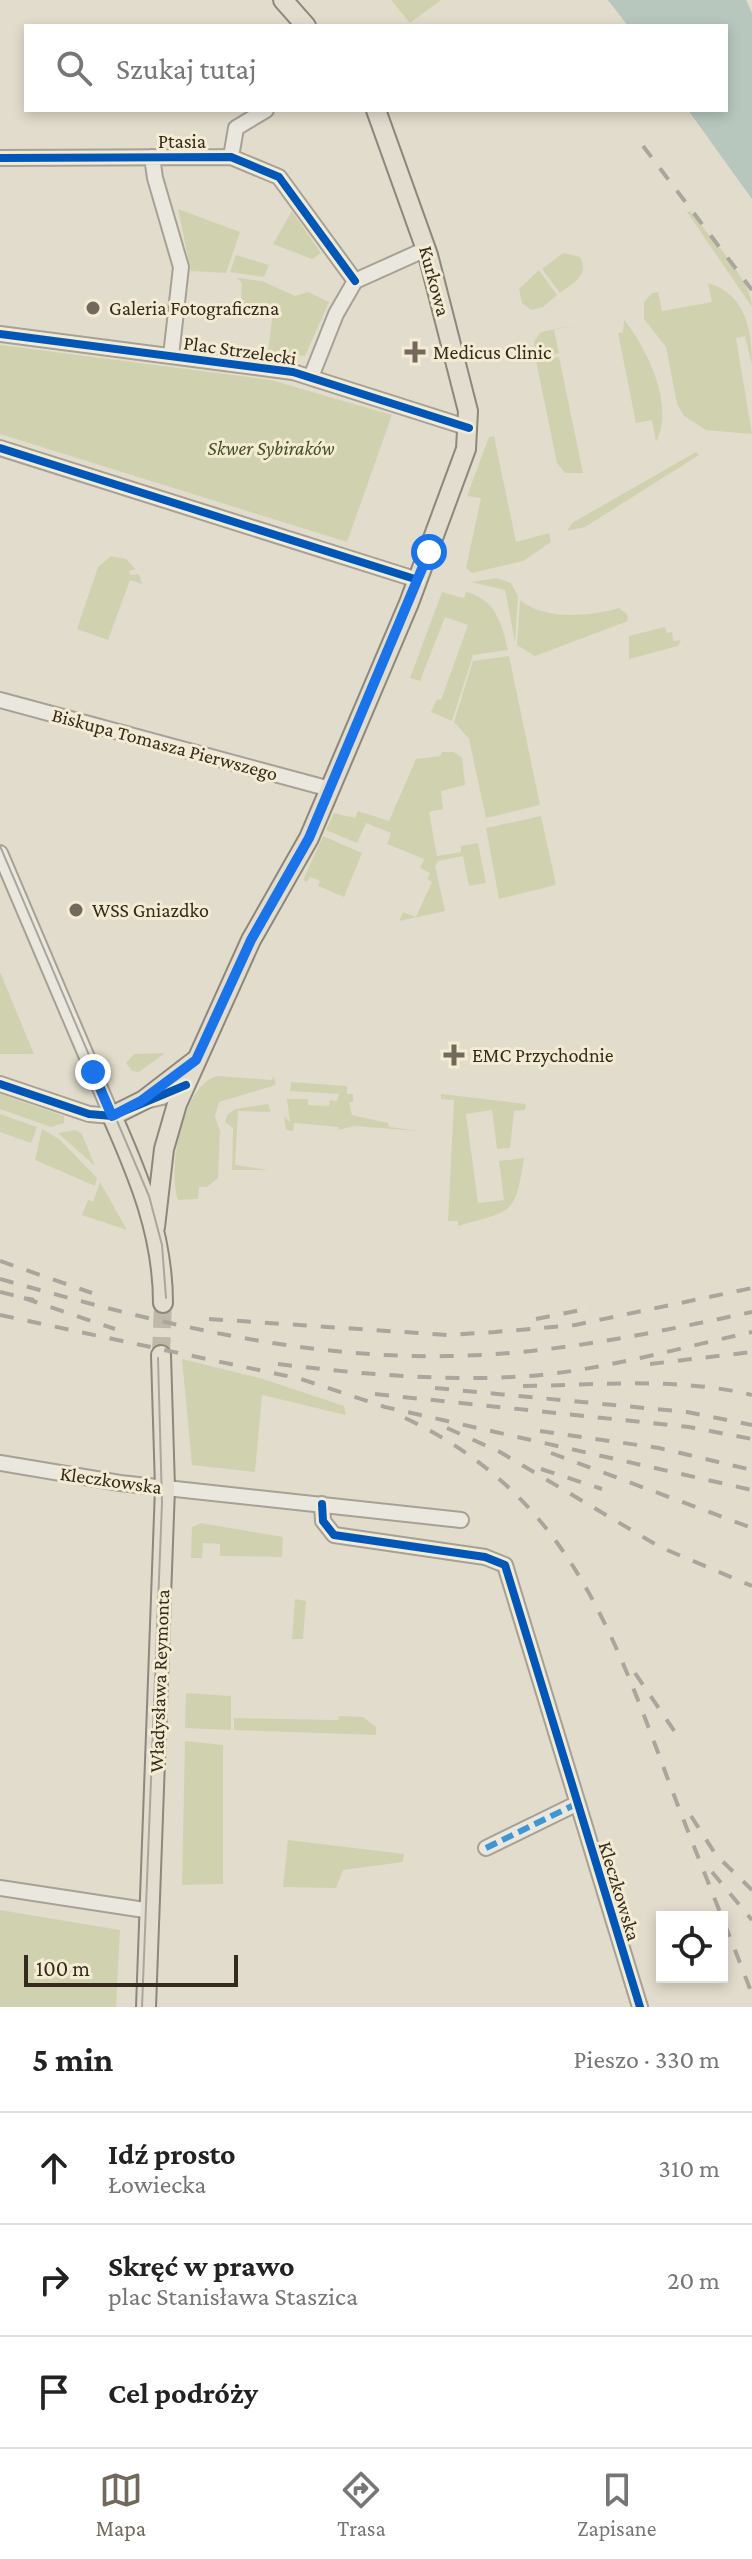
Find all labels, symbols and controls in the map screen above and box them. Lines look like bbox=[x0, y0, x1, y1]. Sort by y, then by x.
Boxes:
search box bbox=[24, 24, 728, 112]
icon: search bbox=[52, 46, 96, 90]
text: Szukaj tutaj bbox=[116, 52, 256, 85]
street label: Ptasia bbox=[158, 130, 206, 152]
street label: Kurkowa bbox=[415, 243, 455, 319]
place label: Galeria Fotograficzna bbox=[109, 297, 279, 320]
marker: Galeria Fotograficzna bbox=[84, 299, 102, 317]
street label: Plac Strzelecki bbox=[182, 331, 298, 369]
marker: Medicus Clinic bbox=[404, 341, 426, 363]
place label: Medicus Clinic bbox=[433, 341, 552, 363]
park label: Skwer Sybiraków bbox=[208, 437, 335, 460]
route start bbox=[411, 534, 447, 570]
street label: Biskupa Tomasza Pierwszego bbox=[50, 703, 280, 786]
place label: WSS Gniazdko bbox=[92, 899, 209, 921]
marker: WSS Gniazdko bbox=[67, 901, 85, 919]
marker: EMC Przychodnie bbox=[443, 1044, 465, 1066]
place label: EMC Przychodnie bbox=[472, 1044, 614, 1067]
route end bbox=[75, 1054, 111, 1090]
street label: Kleczkowska bbox=[59, 1462, 163, 1498]
street label: Władysława Reymonta bbox=[145, 1589, 174, 1773]
street label: Kleczkowska bbox=[594, 1839, 646, 1943]
map controls bbox=[656, 1911, 728, 1983]
button: locate bbox=[656, 1911, 728, 1983]
scale bar bbox=[24, 1951, 238, 1987]
text: 100 m bbox=[36, 1956, 90, 1981]
text: 5 min bbox=[32, 2041, 113, 2078]
text: Pieszo · 330 m bbox=[574, 2045, 720, 2074]
text: Idź prosto bbox=[108, 2137, 236, 2170]
icon: ahead bbox=[32, 2146, 76, 2190]
text: 310 m bbox=[659, 2154, 720, 2183]
text: Łowiecka bbox=[108, 2170, 206, 2199]
text: Skręć w prawo bbox=[108, 2249, 295, 2282]
icon: right bbox=[32, 2258, 76, 2302]
text: 20 m bbox=[667, 2266, 720, 2295]
text: plac Stanisława Staszica bbox=[108, 2282, 358, 2311]
icon: arrive bbox=[32, 2370, 76, 2414]
text: Cel podróży bbox=[108, 2376, 258, 2409]
tab: Mapa bbox=[96, 2468, 146, 2541]
tab: Trasa bbox=[337, 2468, 386, 2541]
tab: Zapisane bbox=[577, 2468, 656, 2541]

